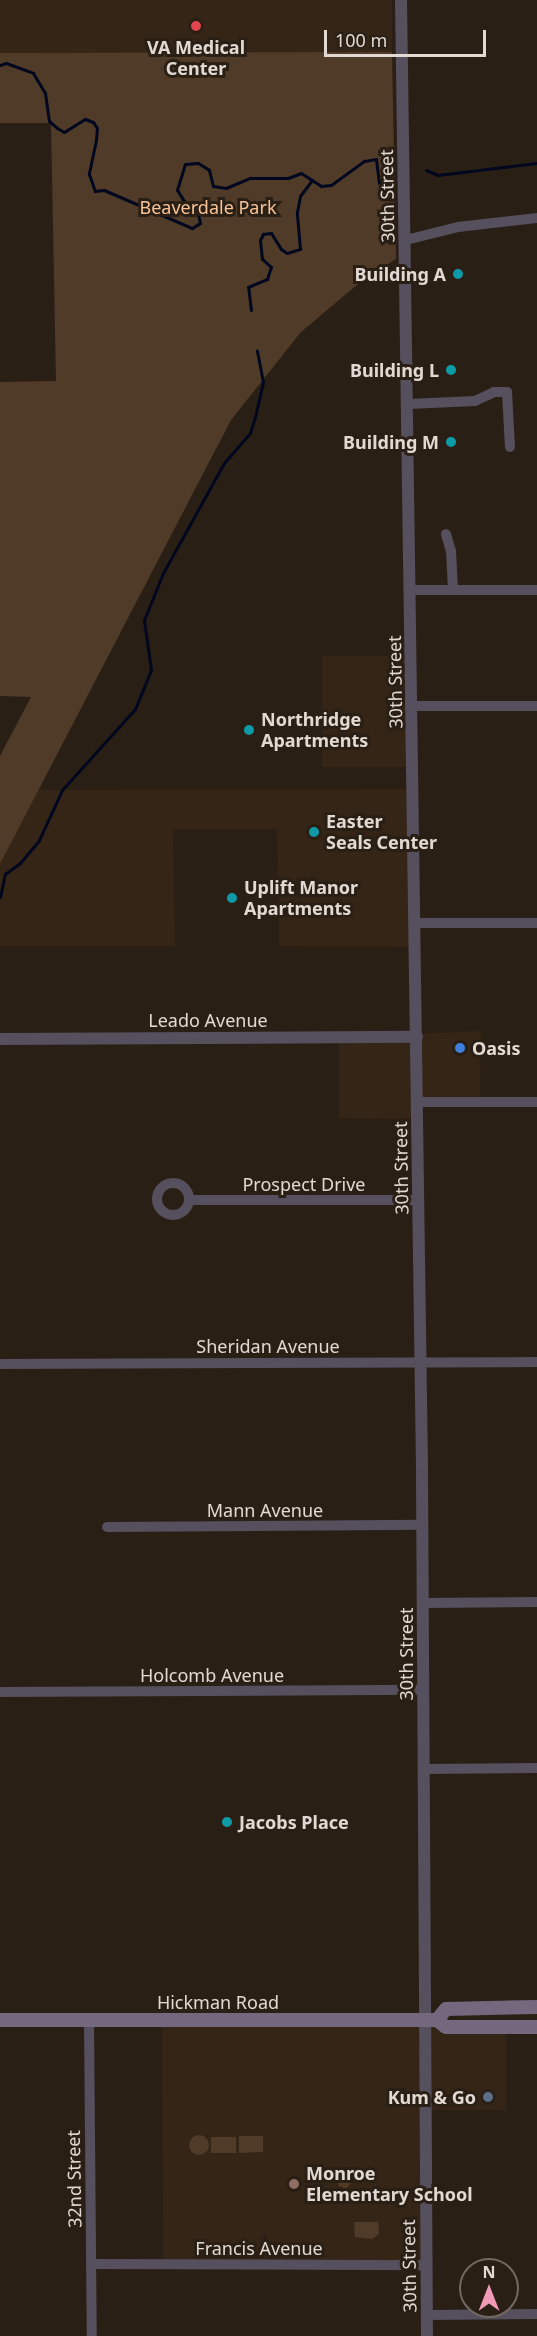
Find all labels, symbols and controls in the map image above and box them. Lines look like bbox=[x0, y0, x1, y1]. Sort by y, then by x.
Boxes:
marker: VA Medical Center bbox=[187, 17, 205, 35]
scale bar bbox=[327, 18, 489, 56]
text: 100 m bbox=[335, 28, 387, 52]
place label: VA Medical Center bbox=[147, 37, 245, 80]
street label: 30th Street bbox=[375, 149, 399, 243]
park label: Beaverdale Park bbox=[140, 196, 276, 218]
place label: Building A bbox=[355, 263, 446, 285]
marker: Building A bbox=[451, 267, 465, 281]
place label: Building L bbox=[350, 359, 439, 381]
marker: Building L bbox=[444, 363, 458, 377]
place label: Building M bbox=[343, 431, 439, 453]
marker: Building M bbox=[444, 435, 458, 449]
street label: 30th Street bbox=[383, 635, 407, 729]
place label: Northridge Apartments bbox=[261, 709, 368, 752]
marker: Northridge Apartments bbox=[242, 723, 256, 737]
place label: Easter Seals Center bbox=[326, 811, 437, 854]
marker: Easter Seals Center bbox=[307, 825, 321, 839]
place label: Uplift Manor Apartments bbox=[244, 877, 358, 920]
marker: Uplift Manor Apartments bbox=[225, 891, 239, 905]
street label: Leado Avenue bbox=[148, 1009, 268, 1031]
place label: Oasis bbox=[472, 1037, 520, 1059]
marker: Oasis bbox=[453, 1041, 467, 1055]
street label: 30th Street bbox=[389, 1121, 413, 1215]
street label: Prospect Drive bbox=[242, 1173, 366, 1195]
street label: Sheridan Avenue bbox=[196, 1335, 340, 1357]
street label: Mann Avenue bbox=[207, 1499, 323, 1521]
street label: 30th Street bbox=[395, 1607, 417, 1701]
street label: Holcomb Avenue bbox=[140, 1664, 284, 1686]
place label: Jacobs Place bbox=[239, 1811, 349, 1833]
marker: Jacobs Place bbox=[220, 1815, 234, 1829]
street label: Hickman Road bbox=[157, 1991, 279, 2013]
place label: Kum & Go bbox=[388, 2086, 476, 2108]
marker: Kum & Go bbox=[481, 2090, 495, 2104]
street label: 32nd Street bbox=[62, 2130, 86, 2228]
place label: Monroe Elementary School bbox=[306, 2163, 473, 2206]
marker: Monroe Elementary School bbox=[287, 2177, 301, 2191]
street label: 30th Street bbox=[397, 2219, 421, 2313]
street label: Francis Avenue bbox=[195, 2237, 323, 2259]
north arrow bbox=[459, 2258, 519, 2318]
text: N bbox=[482, 2261, 496, 2283]

